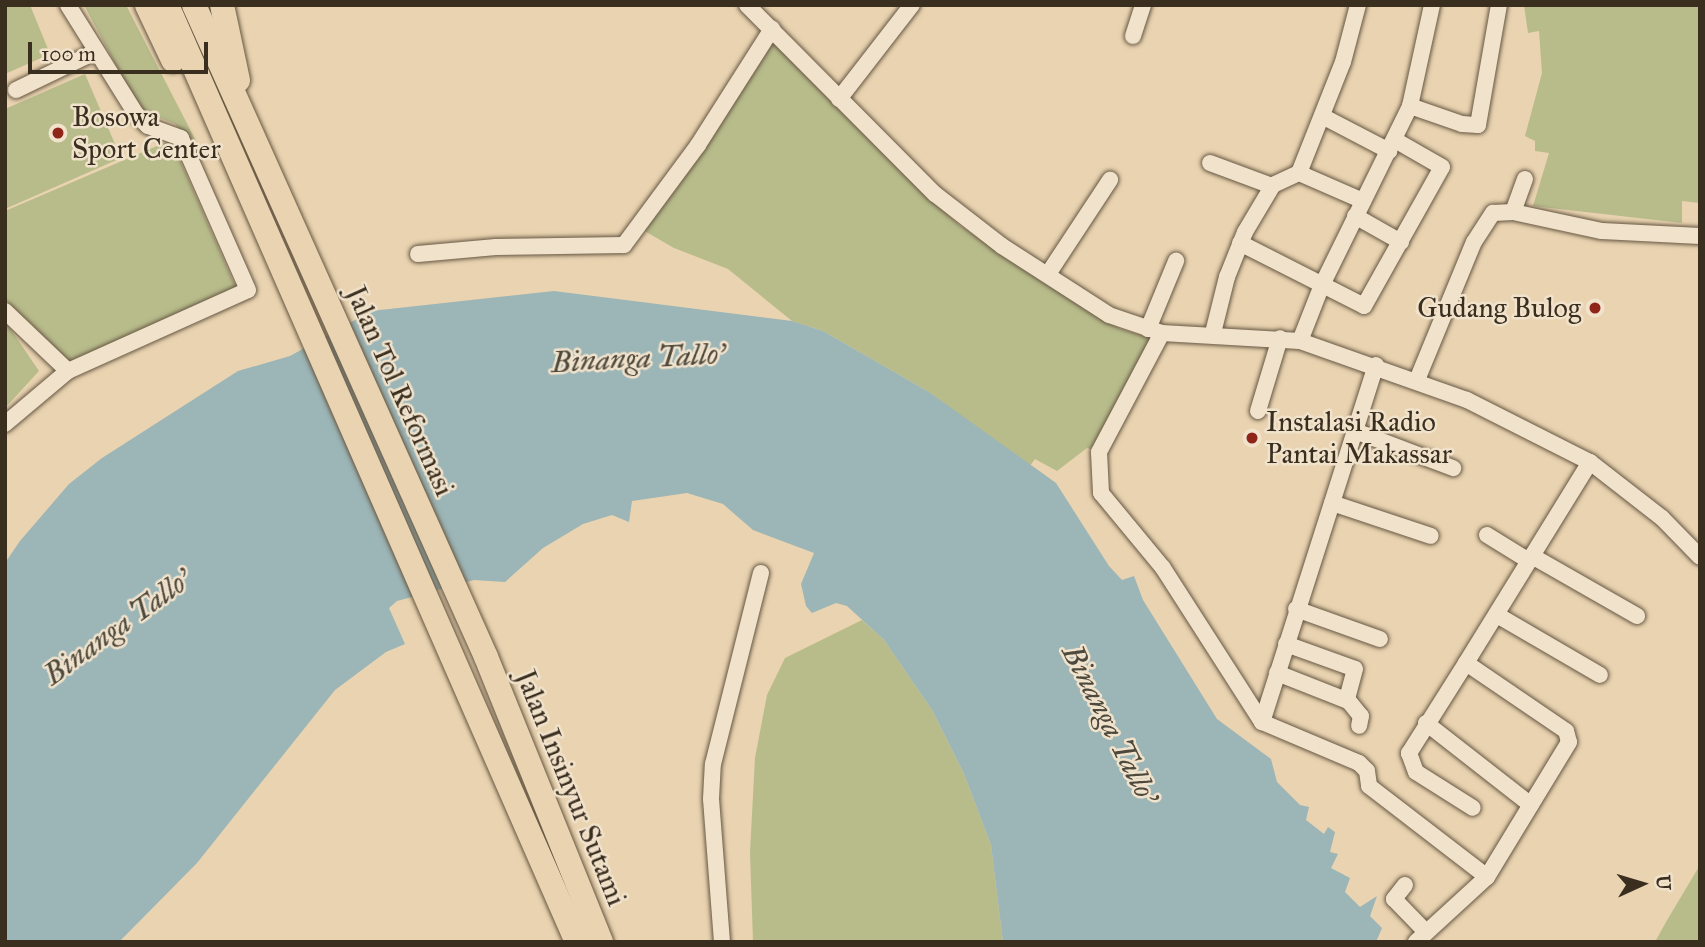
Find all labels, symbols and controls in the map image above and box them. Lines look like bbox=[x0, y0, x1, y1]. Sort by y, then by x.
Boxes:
scale bar bbox=[32, 28, 212, 72]
text: 100 m bbox=[41, 41, 96, 67]
place label: Bosowa Sport Center bbox=[72, 100, 221, 166]
marker: Bosowa Sport Center bbox=[50, 125, 66, 141]
street label: Jalan Tol Reformasi bbox=[339, 281, 461, 501]
place label: Gudang Bulog bbox=[1417, 291, 1581, 325]
marker: Gudang Bulog bbox=[1587, 300, 1603, 316]
water label: Binanga Tallo' bbox=[550, 335, 726, 381]
place label: Instalasi Radio Pantai Makassar bbox=[1266, 405, 1452, 471]
marker: Instalasi Radio Pantai Makassar bbox=[1244, 430, 1260, 446]
water label: Binanga Tallo' bbox=[36, 561, 198, 693]
water label: Binanga Tallo' bbox=[1055, 638, 1165, 810]
street label: Jalan Insinyur Sutami bbox=[508, 665, 634, 911]
north arrow bbox=[1607, 849, 1677, 919]
text: U bbox=[1651, 874, 1675, 891]

